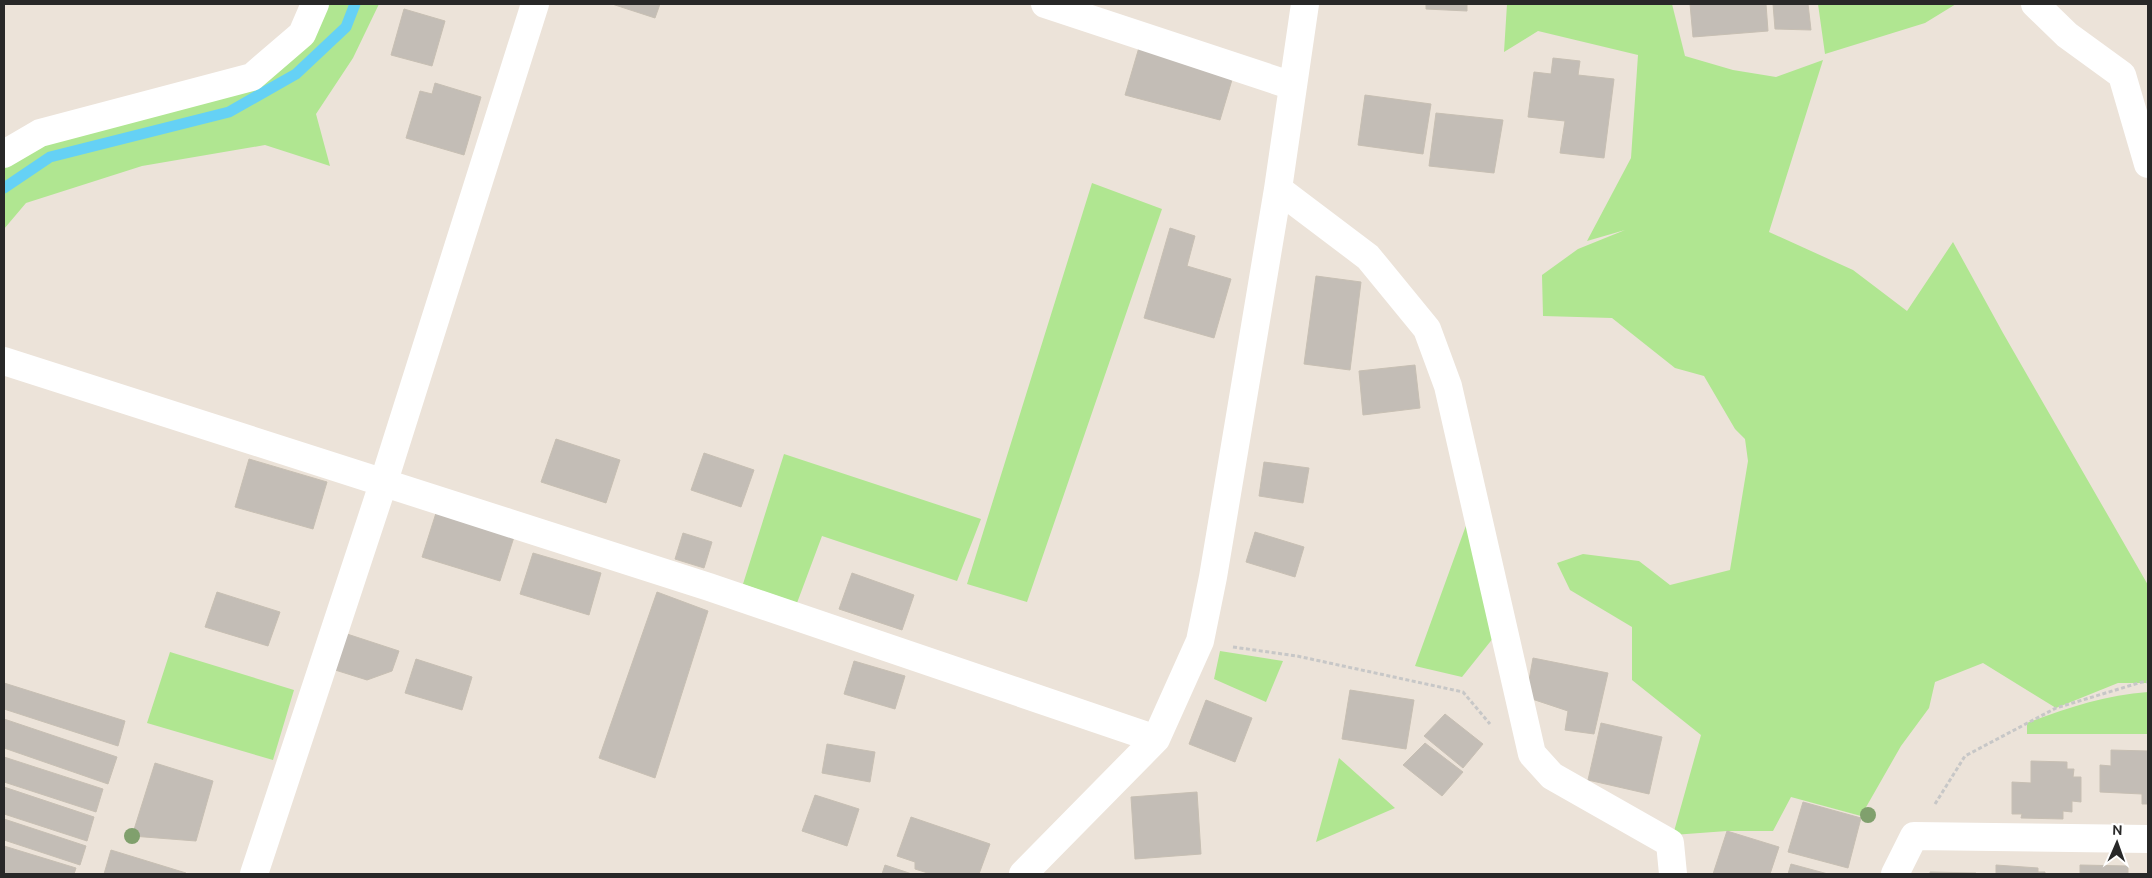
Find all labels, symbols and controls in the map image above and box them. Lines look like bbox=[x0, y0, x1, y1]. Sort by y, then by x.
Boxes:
north arrow bbox=[2092, 818, 2142, 868]
text: N bbox=[2112, 822, 2123, 838]

